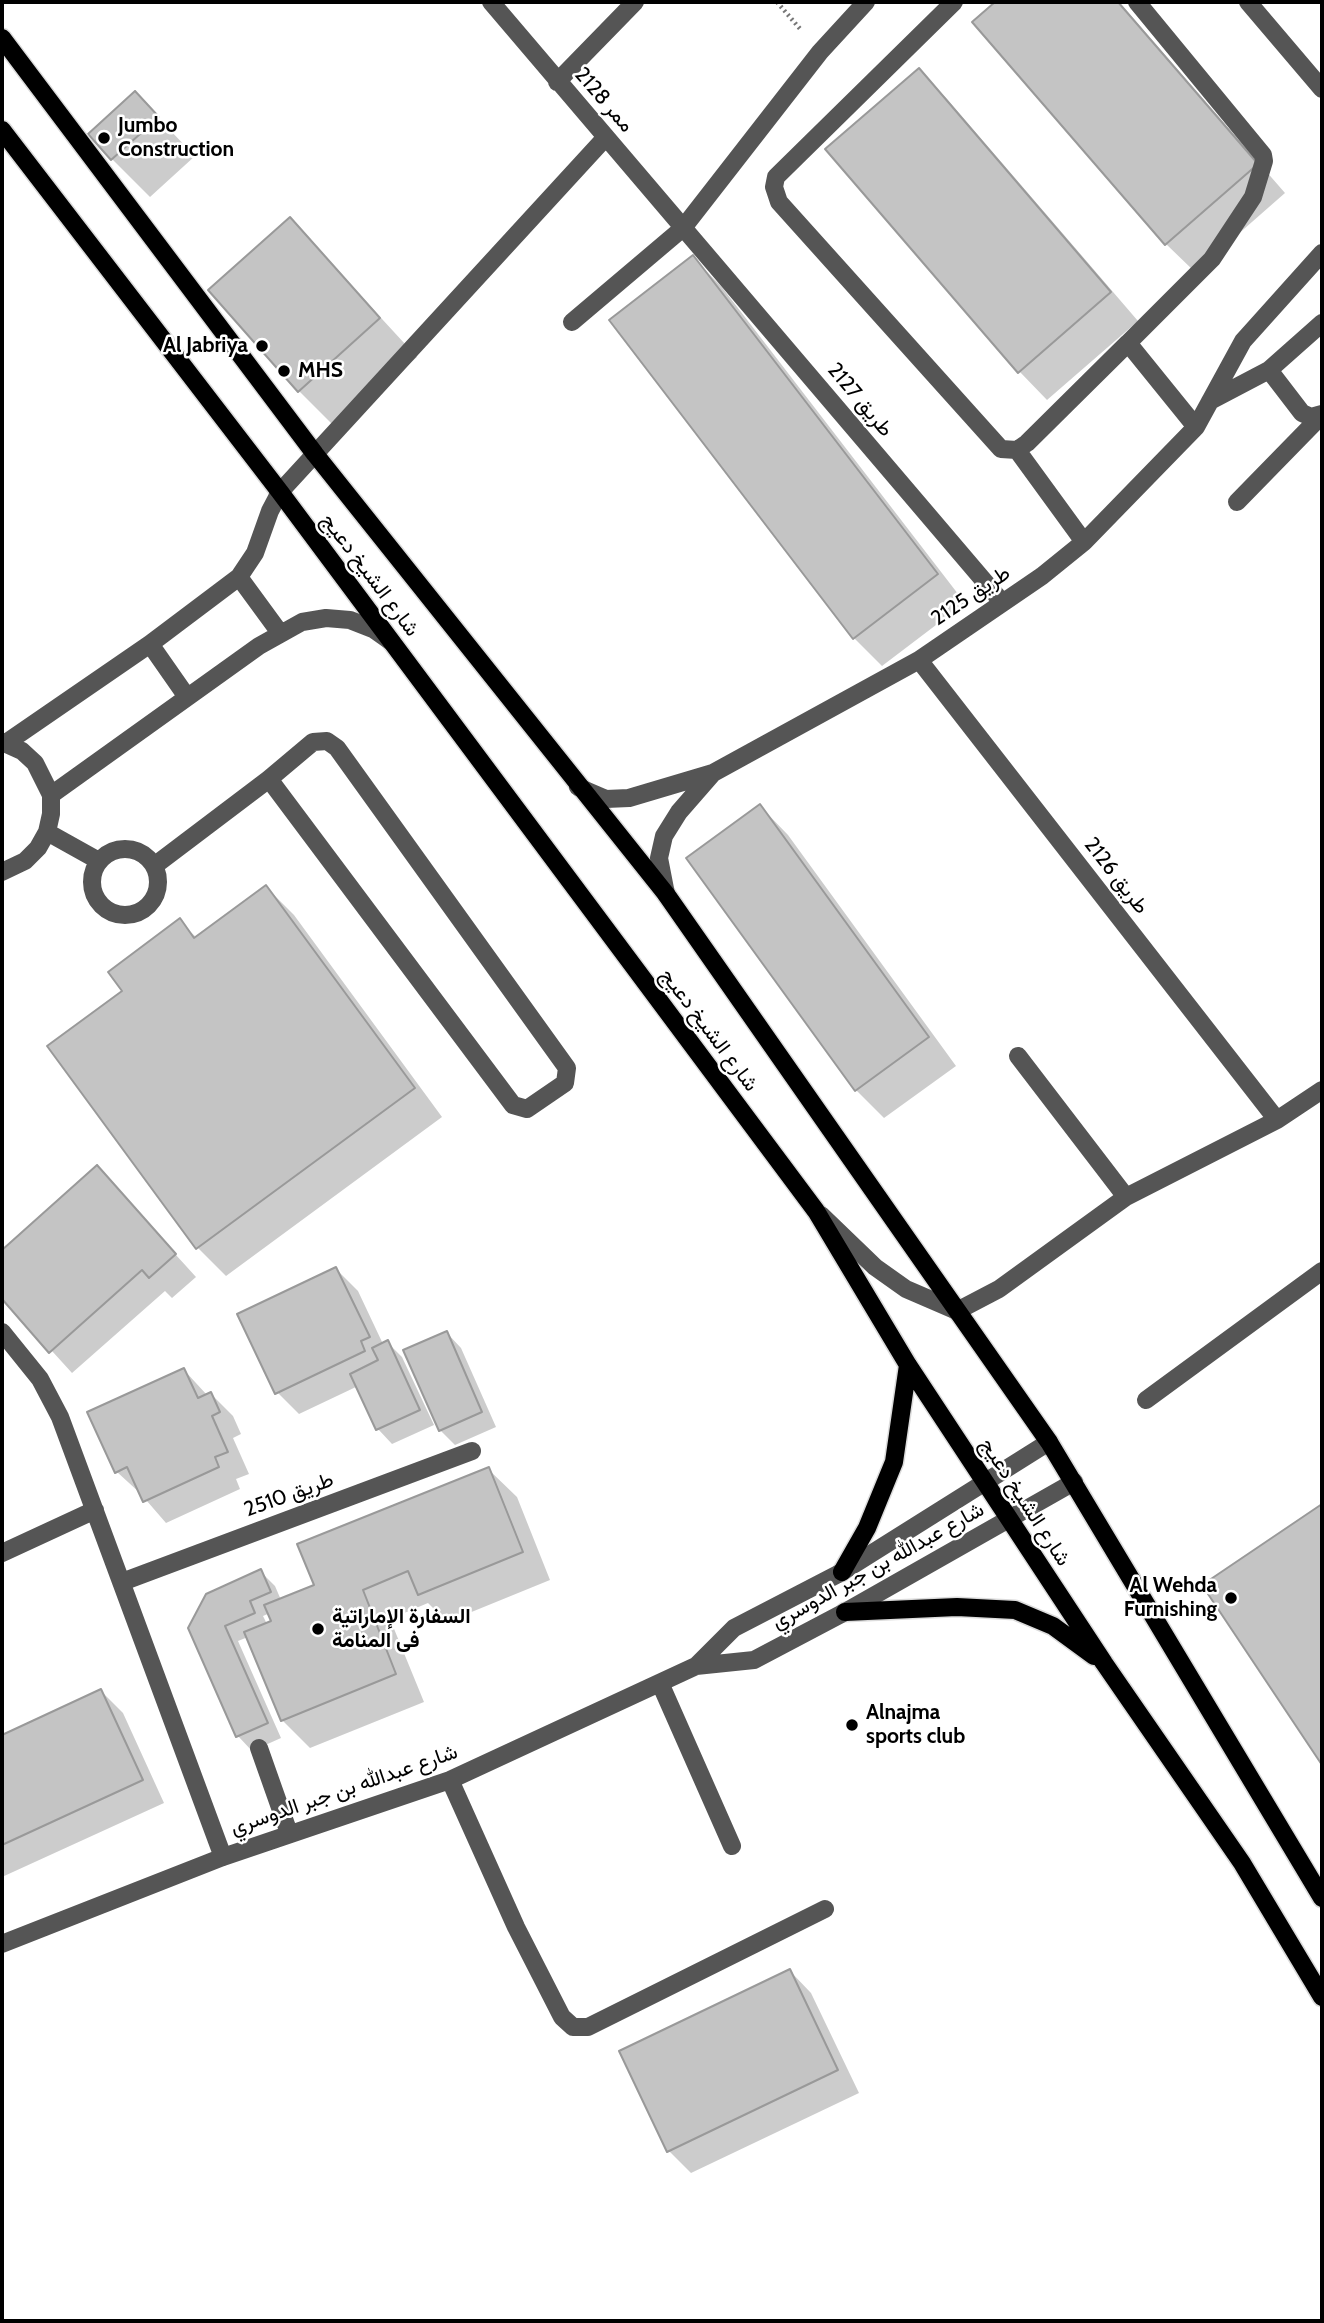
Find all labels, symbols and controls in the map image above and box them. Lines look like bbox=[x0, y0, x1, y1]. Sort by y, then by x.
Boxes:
street label: ممر 2128 bbox=[569, 62, 639, 138]
place label: Jumbo Construction bbox=[118, 113, 234, 163]
marker: Jumbo Construction bbox=[96, 130, 112, 146]
place label: Al Jabriya bbox=[163, 333, 248, 359]
marker: Al Jabriya bbox=[254, 338, 270, 354]
place label: MHS bbox=[298, 358, 343, 384]
street label: طريق 2127 bbox=[822, 358, 898, 442]
marker: MHS bbox=[276, 363, 292, 379]
street label: شارع الشيخ دعيج bbox=[315, 508, 425, 642]
street label: طريق 2125 bbox=[927, 561, 1015, 631]
street label: طريق 2126 bbox=[1078, 833, 1154, 919]
street label: شارع الشيخ دعيج bbox=[654, 963, 764, 1097]
street label: شارع الشيخ دعيج bbox=[974, 1433, 1076, 1571]
street label: طريق 2510 bbox=[241, 1467, 337, 1523]
street label: شارع عبدالله بن جبر الدوسري bbox=[768, 1497, 988, 1635]
place label: Al Wehda Furnishing bbox=[1124, 1573, 1217, 1623]
marker: Al Wehda Furnishing bbox=[1223, 1590, 1239, 1606]
place label: السفارة الإماراتية فى المنامة bbox=[332, 1604, 471, 1654]
marker: السفارة الإماراتية فى المنامة bbox=[310, 1621, 326, 1637]
place label: Alnajma sports club bbox=[866, 1700, 965, 1750]
marker: Alnajma sports club bbox=[844, 1717, 860, 1733]
street label: شارع عبدالله بن جبر الدوسري bbox=[227, 1739, 461, 1841]

